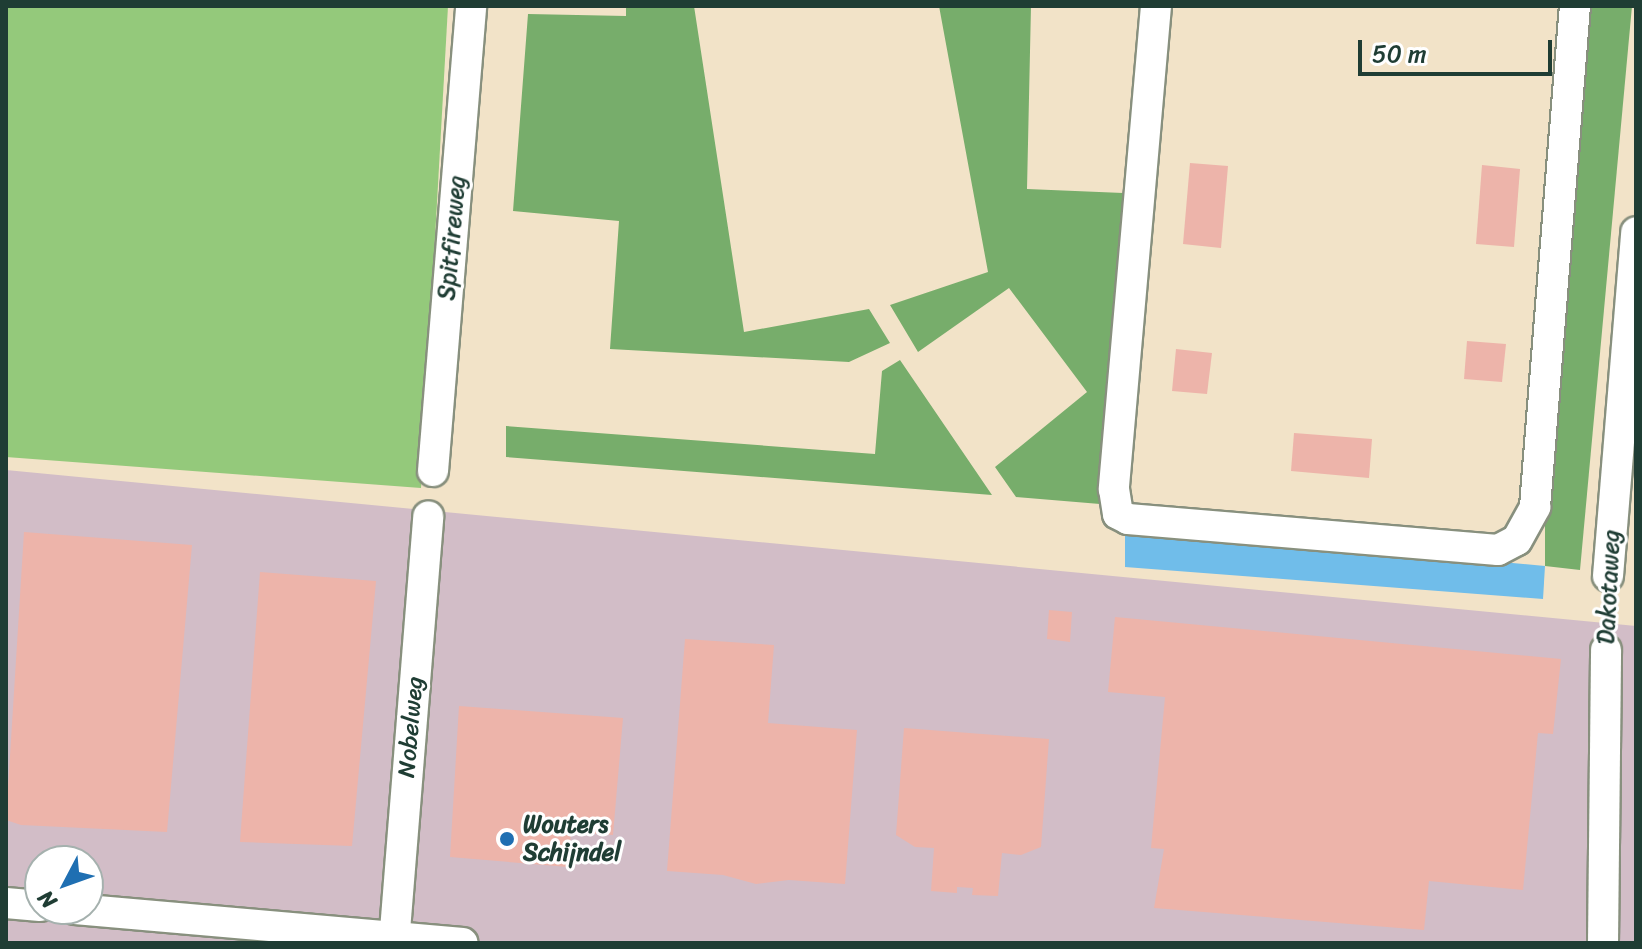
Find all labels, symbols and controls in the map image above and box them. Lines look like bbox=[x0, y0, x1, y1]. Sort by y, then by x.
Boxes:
scale bar bbox=[1362, 24, 1556, 74]
text: 50 m bbox=[1372, 33, 1427, 75]
street label: Spitfireweg bbox=[432, 174, 472, 302]
street label: Dakotaweg bbox=[1592, 529, 1626, 645]
street label: Nobelweg bbox=[392, 675, 430, 779]
place label: Wouters Schijndel bbox=[523, 811, 621, 867]
marker: Wouters Schijndel bbox=[498, 830, 516, 848]
north arrow bbox=[24, 845, 104, 925]
text: N bbox=[27, 881, 67, 918]

